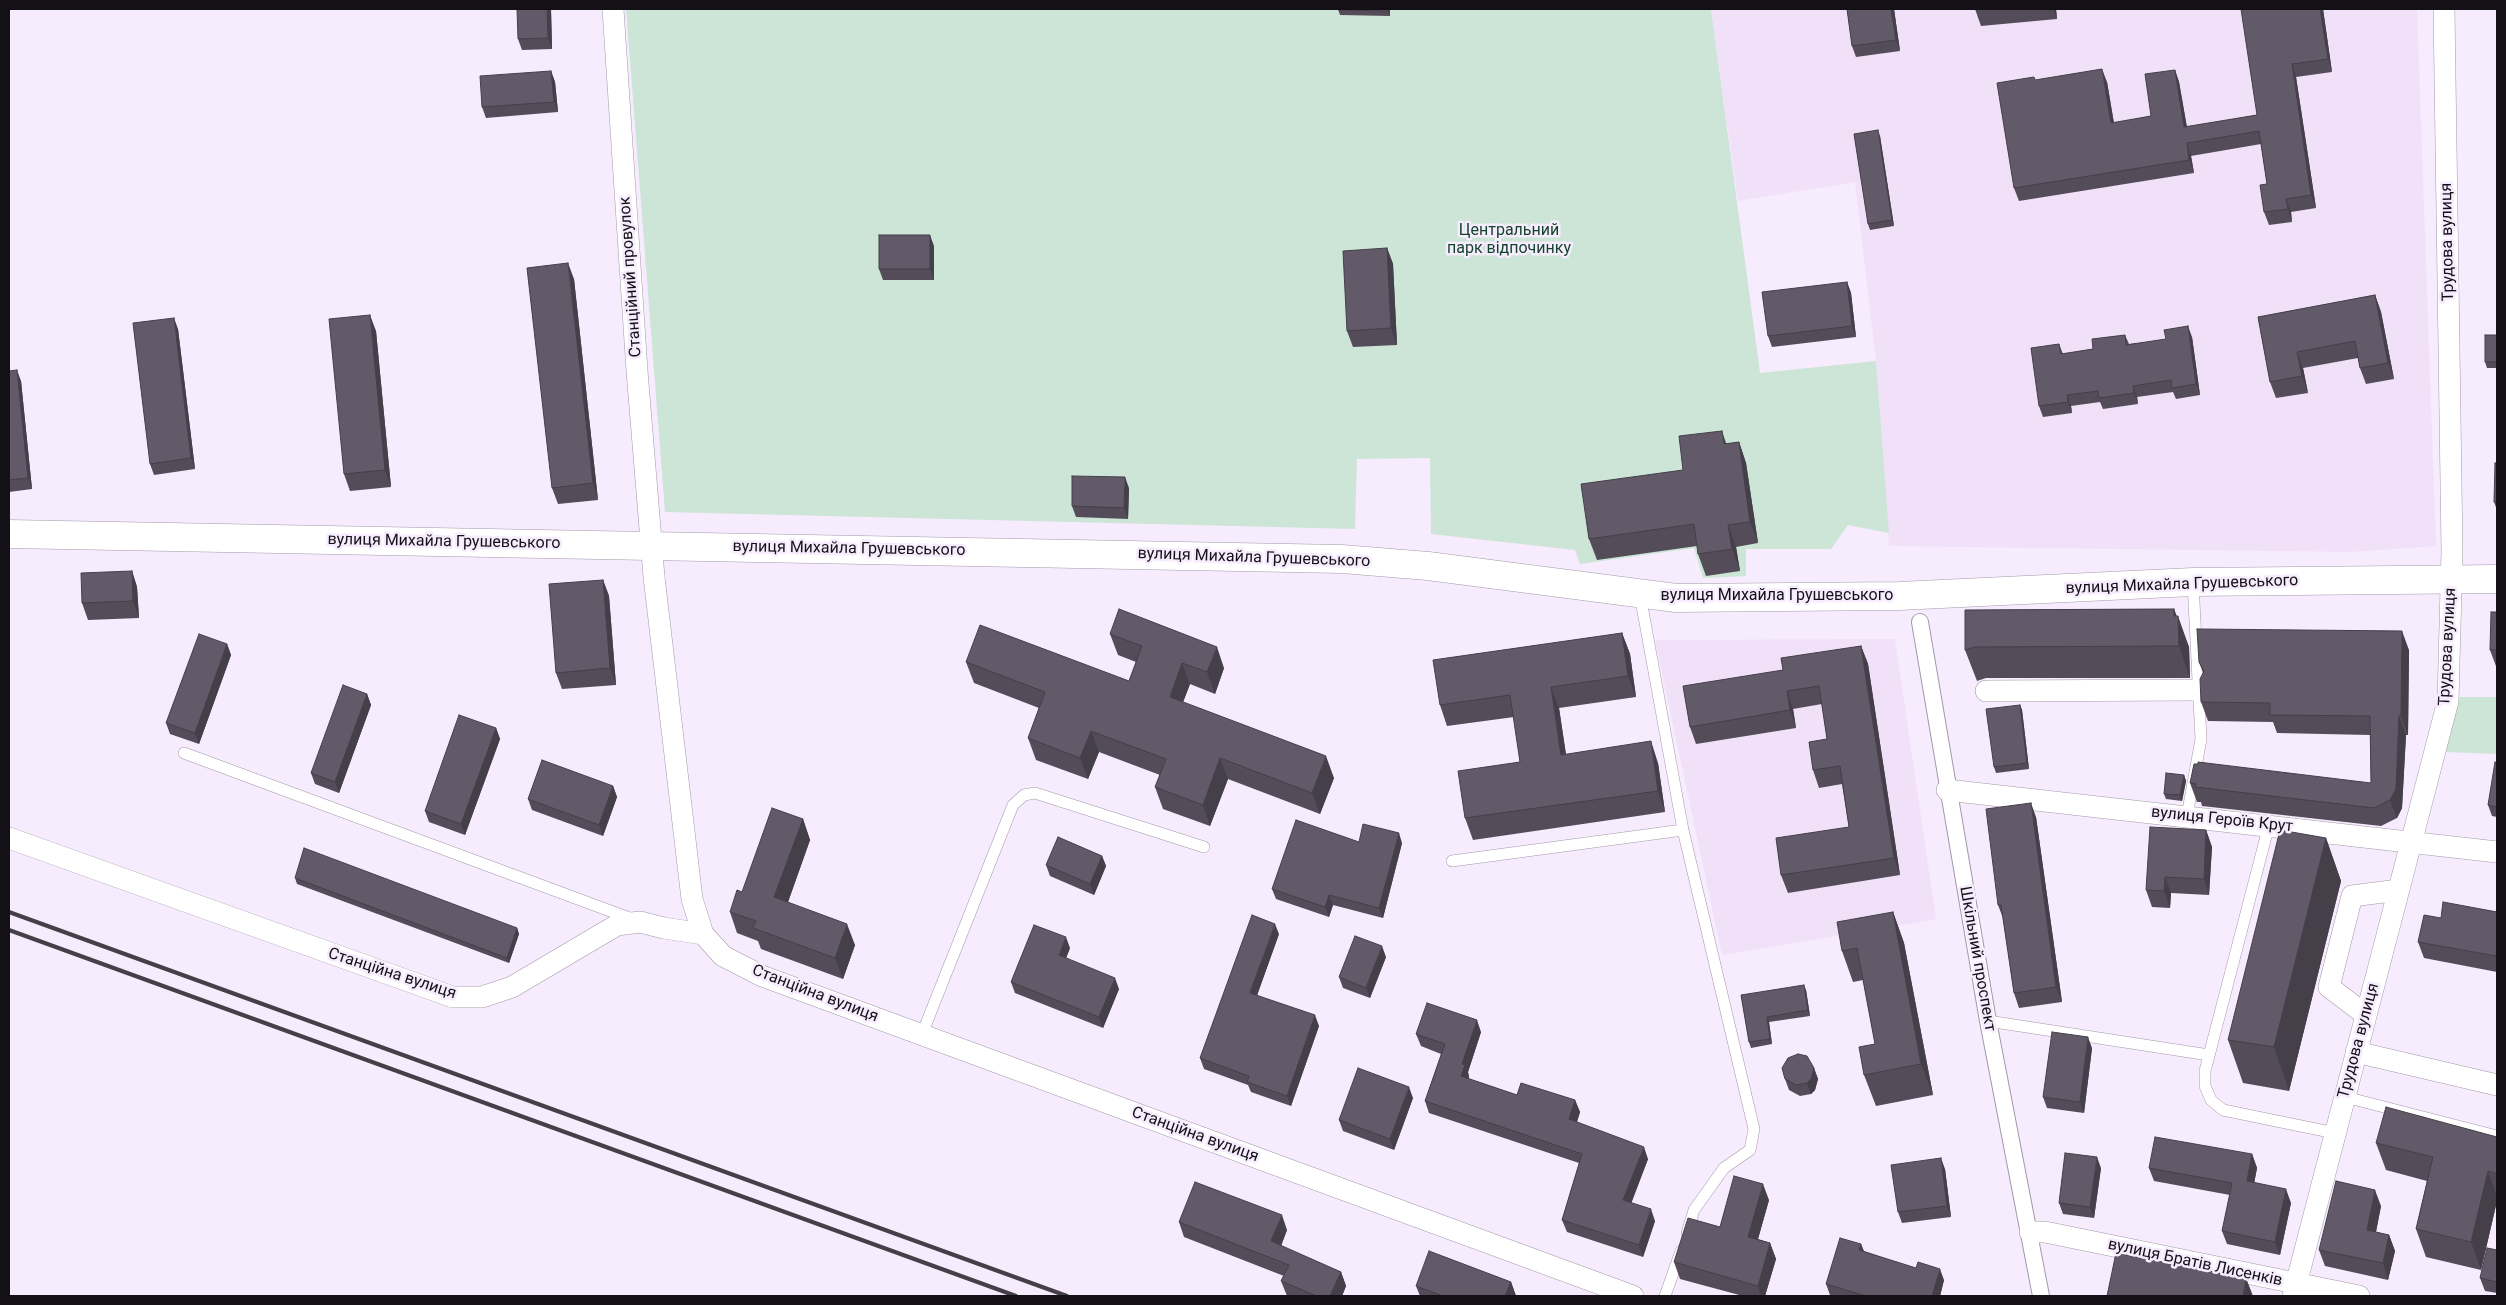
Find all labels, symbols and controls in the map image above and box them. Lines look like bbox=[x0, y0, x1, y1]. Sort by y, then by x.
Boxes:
street label: Трудова вулиця bbox=[2437, 183, 2459, 301]
street label: Станційний провулок bbox=[616, 196, 646, 358]
park label: Центральний парк відпочинку bbox=[1447, 221, 1571, 259]
street label: вулиця Михайла Грушевського bbox=[327, 530, 561, 554]
street label: вулиця Михайла Грушевського bbox=[732, 537, 966, 561]
street label: вулиця Михайла Грушевського bbox=[1137, 544, 1371, 572]
street label: вулиця Михайла Грушевського bbox=[2065, 571, 2299, 599]
street label: вулиця Михайла Грушевського bbox=[1661, 586, 1893, 606]
street label: Трудова вулиця bbox=[2435, 587, 2461, 707]
street label: вулиця Героїв Крут bbox=[2150, 803, 2294, 837]
street label: Шкільний проспект bbox=[1955, 885, 1999, 1033]
street label: Станційна вулиця bbox=[326, 944, 458, 1004]
street label: Станційна вулиця bbox=[749, 961, 881, 1027]
street label: Трудова вулиця bbox=[2334, 981, 2384, 1101]
street label: Станційна вулиця bbox=[1129, 1103, 1261, 1167]
street label: вулиця Братів Лисенків bbox=[2106, 1235, 2284, 1291]

